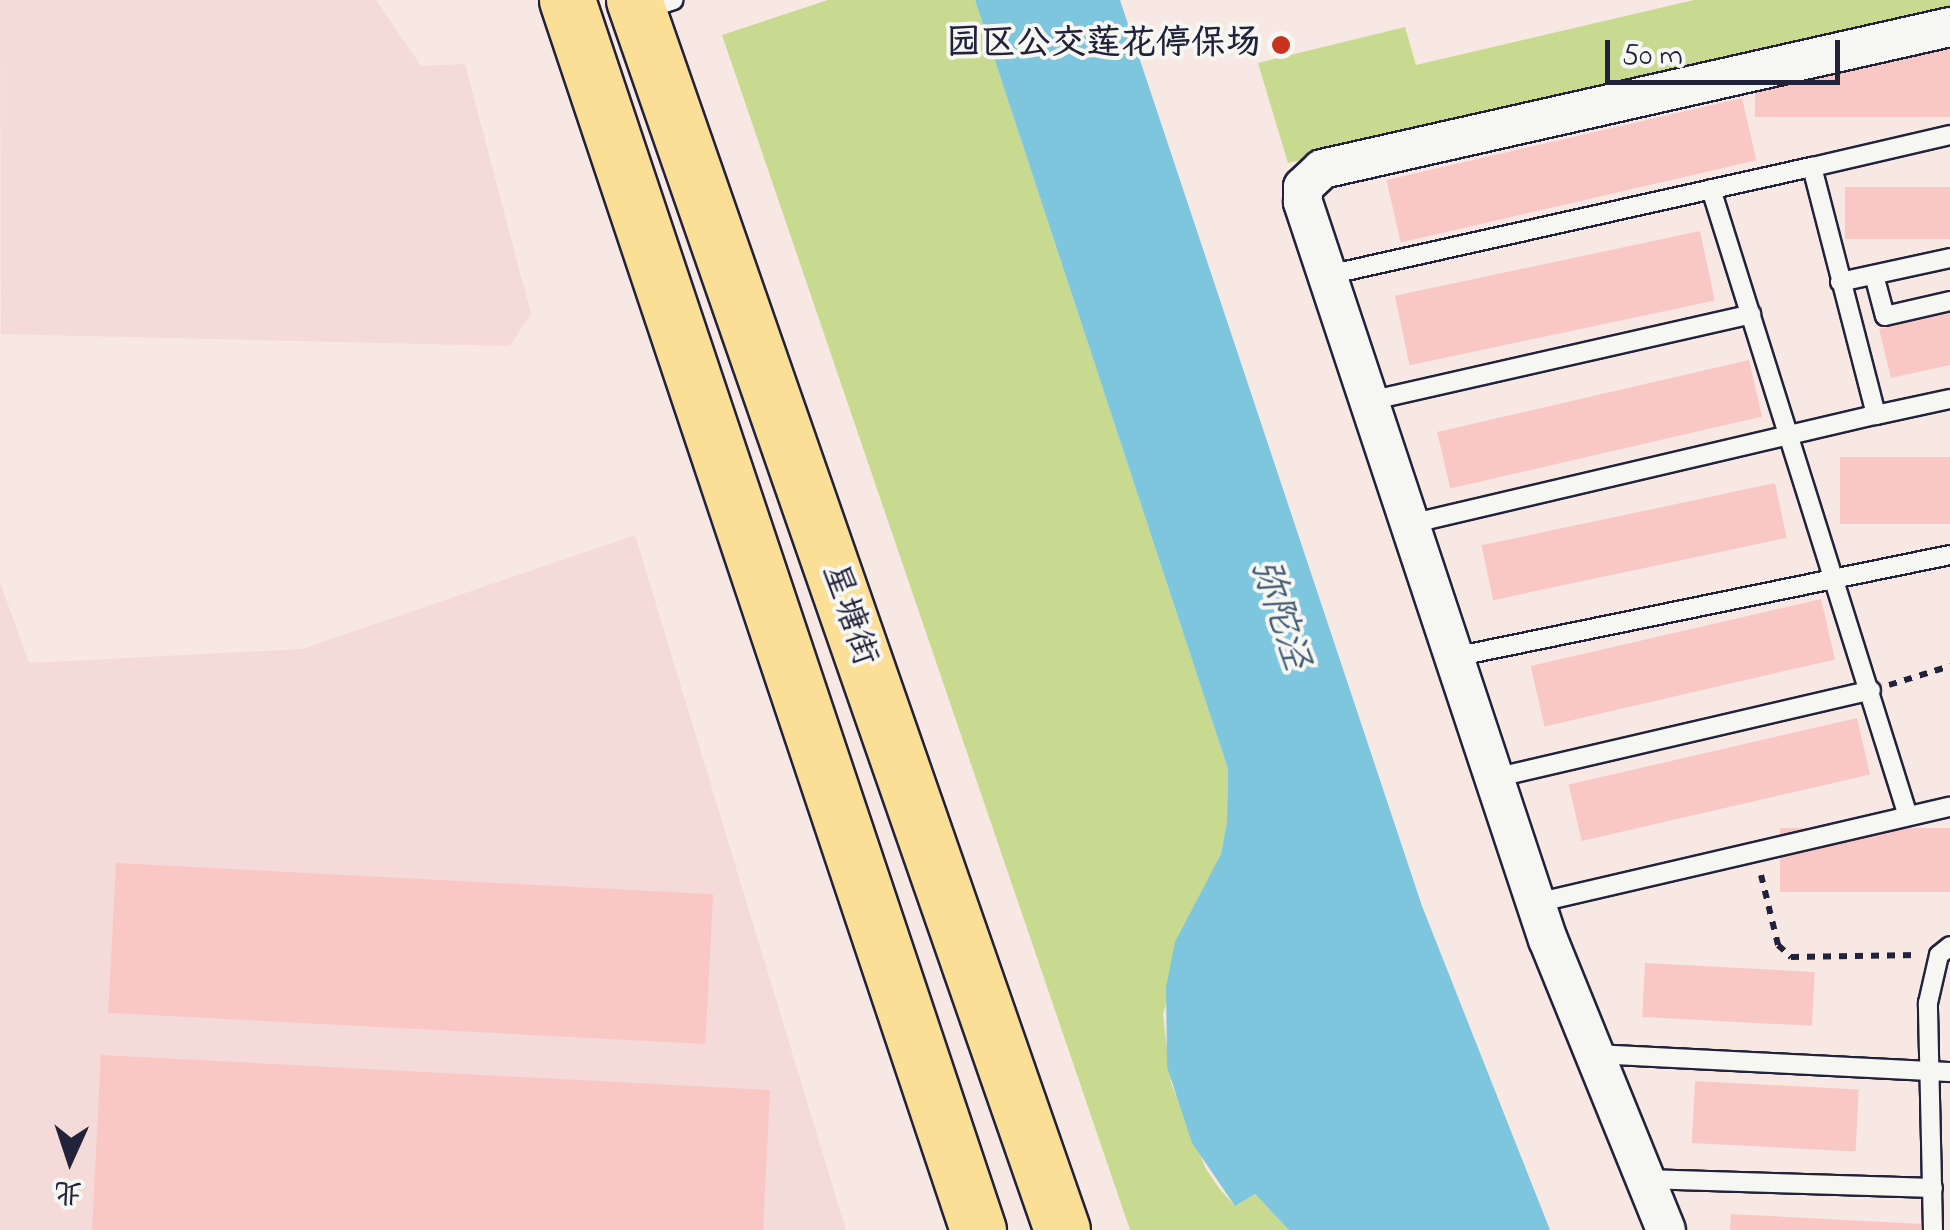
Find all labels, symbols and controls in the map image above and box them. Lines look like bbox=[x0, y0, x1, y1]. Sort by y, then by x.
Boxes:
scale bar bbox=[1610, 20, 1845, 82]
place label: 园区公交莲花停保场 bbox=[946, 24, 1261, 66]
marker: 园区公交莲花停保场 bbox=[1270, 34, 1292, 56]
text: 50 m bbox=[1622, 35, 1683, 79]
water label: 弥陀泾 bbox=[1239, 554, 1317, 676]
street label: 星塘街 bbox=[811, 559, 885, 671]
north arrow bbox=[20, 1110, 120, 1210]
text: 北 bbox=[53, 1169, 83, 1212]

